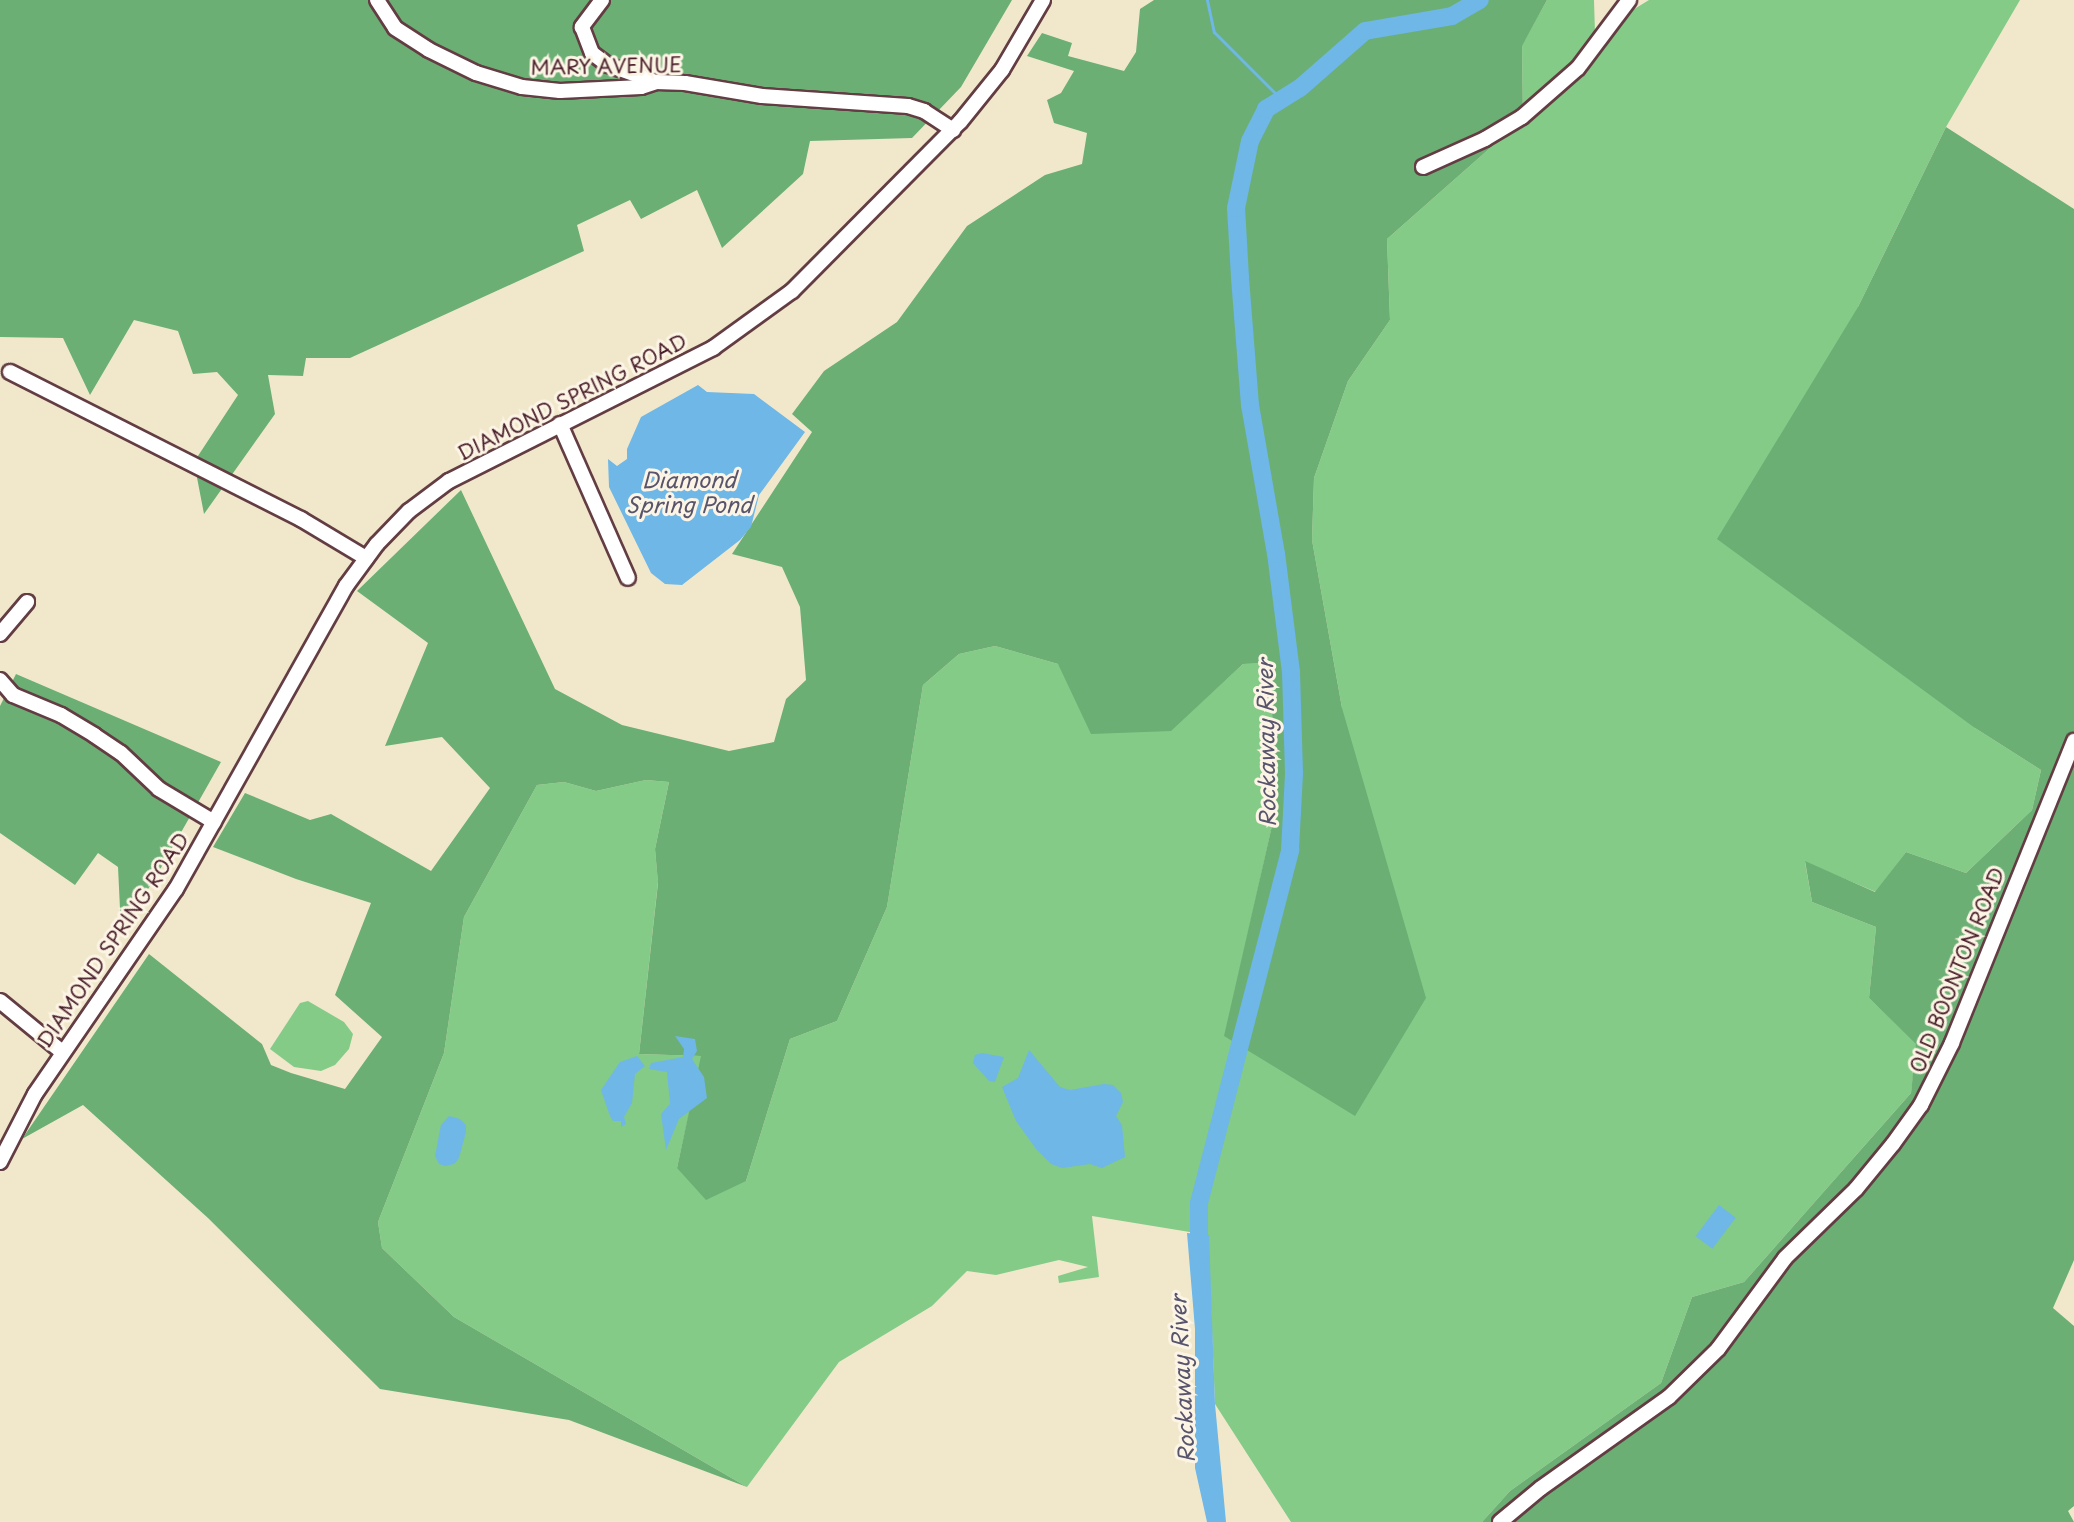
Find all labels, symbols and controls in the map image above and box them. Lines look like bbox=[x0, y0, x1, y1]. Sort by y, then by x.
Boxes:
street label: MARY AVENUE bbox=[531, 53, 681, 79]
street label: DIAMOND SPRING ROAD bbox=[452, 328, 692, 466]
water label: Diamond Spring Pond bbox=[626, 465, 752, 516]
water label: Rockaway River bbox=[1250, 659, 1280, 827]
street label: DIAMOND SPRING ROAD bbox=[31, 827, 195, 1053]
street label: OLD BOONTON ROAD bbox=[1904, 862, 2010, 1078]
water label: Rockaway River bbox=[1163, 1294, 1199, 1464]

